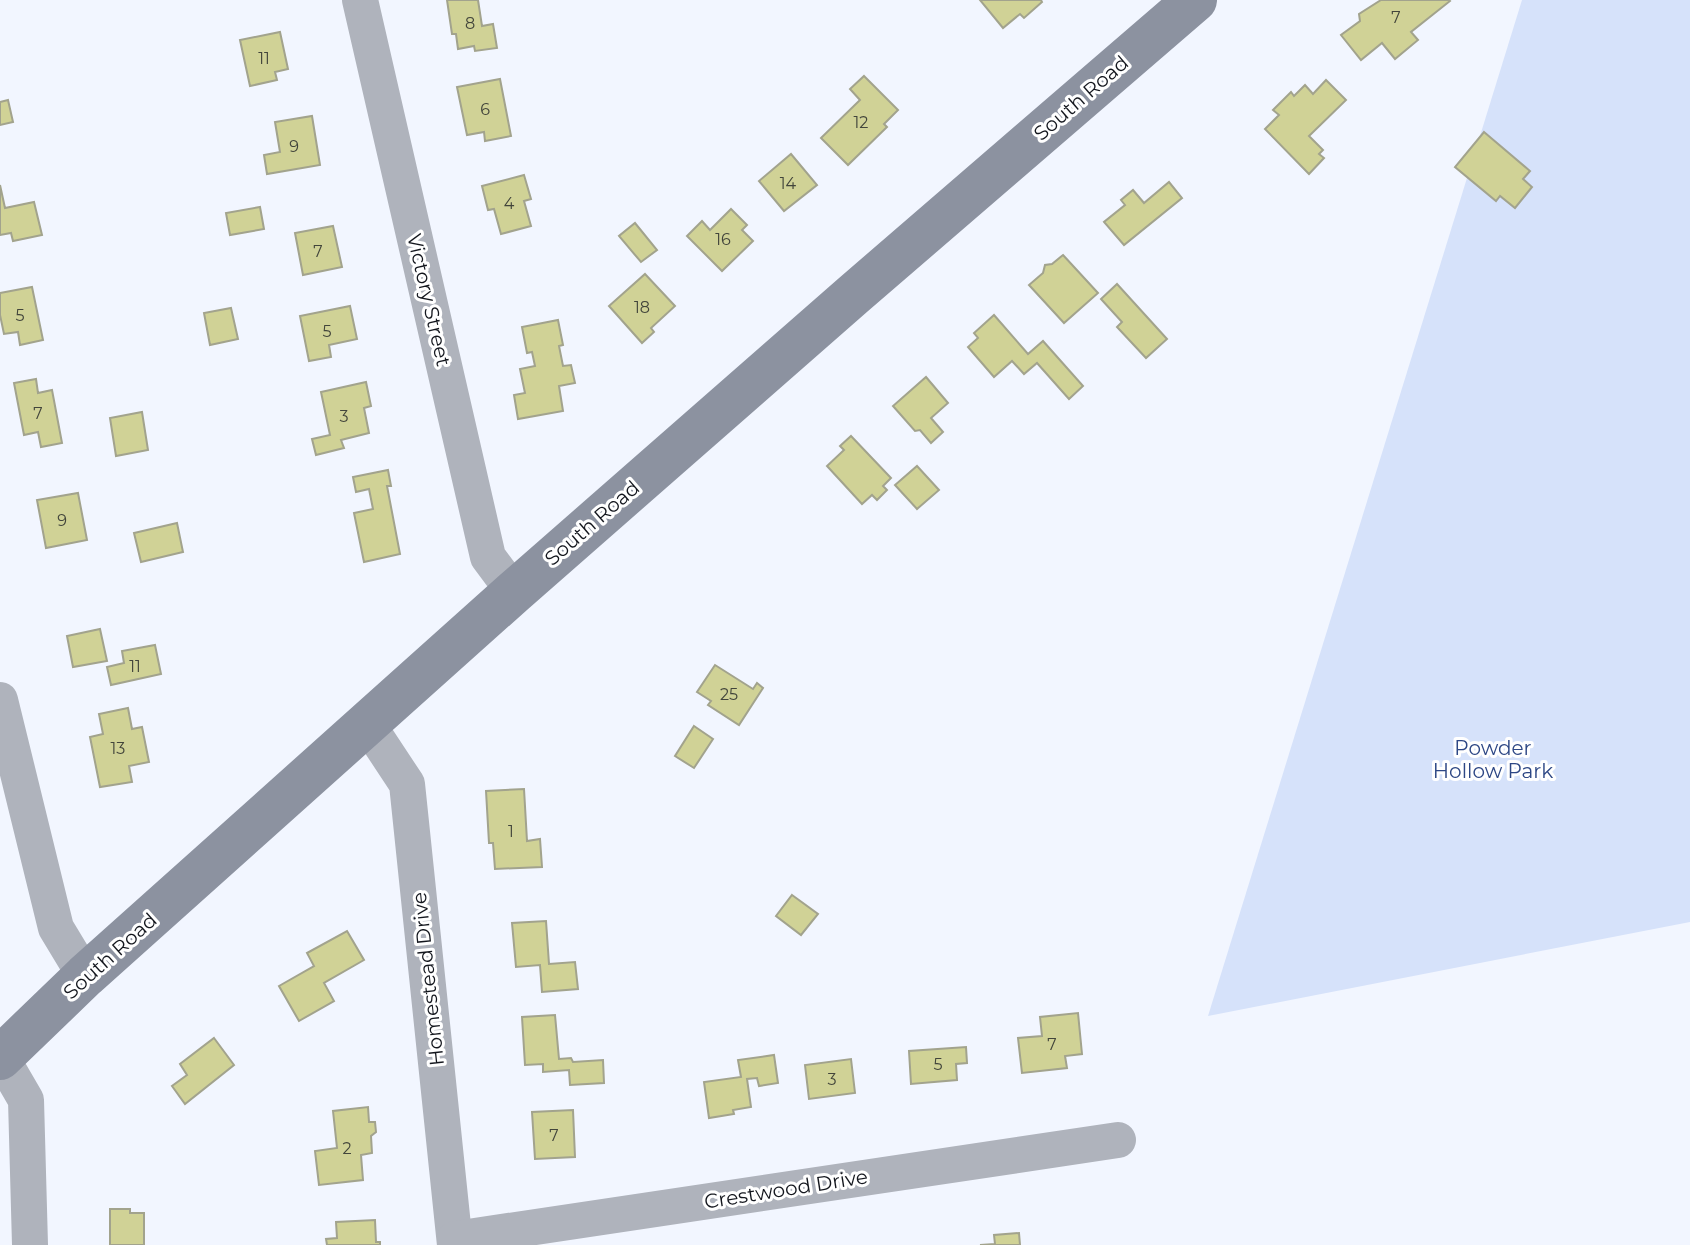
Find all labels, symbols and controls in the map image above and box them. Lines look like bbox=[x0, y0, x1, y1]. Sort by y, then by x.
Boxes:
house number: 7 bbox=[1391, 8, 1401, 27]
house number: 8 bbox=[465, 14, 475, 33]
house number: 11 bbox=[258, 49, 270, 68]
street label: South Road bbox=[1029, 50, 1133, 146]
house number: 6 bbox=[480, 100, 490, 119]
house number: 12 bbox=[854, 113, 868, 132]
house number: 9 bbox=[289, 137, 299, 156]
house number: 14 bbox=[780, 174, 797, 193]
house number: 4 bbox=[504, 194, 515, 213]
house number: 16 bbox=[715, 230, 731, 249]
street label: Victory Street bbox=[402, 231, 456, 369]
house number: 7 bbox=[313, 242, 323, 261]
house number: 18 bbox=[634, 298, 650, 317]
house number: 5 bbox=[15, 306, 25, 325]
house number: 5 bbox=[322, 322, 332, 341]
house number: 7 bbox=[33, 404, 43, 423]
house number: 3 bbox=[339, 407, 349, 426]
street label: South Road bbox=[540, 475, 644, 571]
house number: 9 bbox=[57, 511, 67, 530]
house number: 11 bbox=[129, 657, 141, 676]
house number: 25 bbox=[720, 685, 738, 704]
park label: Powder Hollow Park bbox=[1433, 736, 1553, 783]
house number: 13 bbox=[111, 739, 125, 758]
house number: 1 bbox=[508, 822, 514, 841]
street label: Homestead Drive bbox=[407, 891, 449, 1067]
street label: South Road bbox=[58, 908, 162, 1004]
house number: 7 bbox=[1047, 1035, 1057, 1054]
house number: 5 bbox=[933, 1055, 943, 1074]
house number: 3 bbox=[827, 1070, 837, 1089]
house number: 7 bbox=[549, 1126, 559, 1145]
house number: 2 bbox=[342, 1139, 352, 1158]
street label: Crestwood Drive bbox=[703, 1164, 869, 1214]

